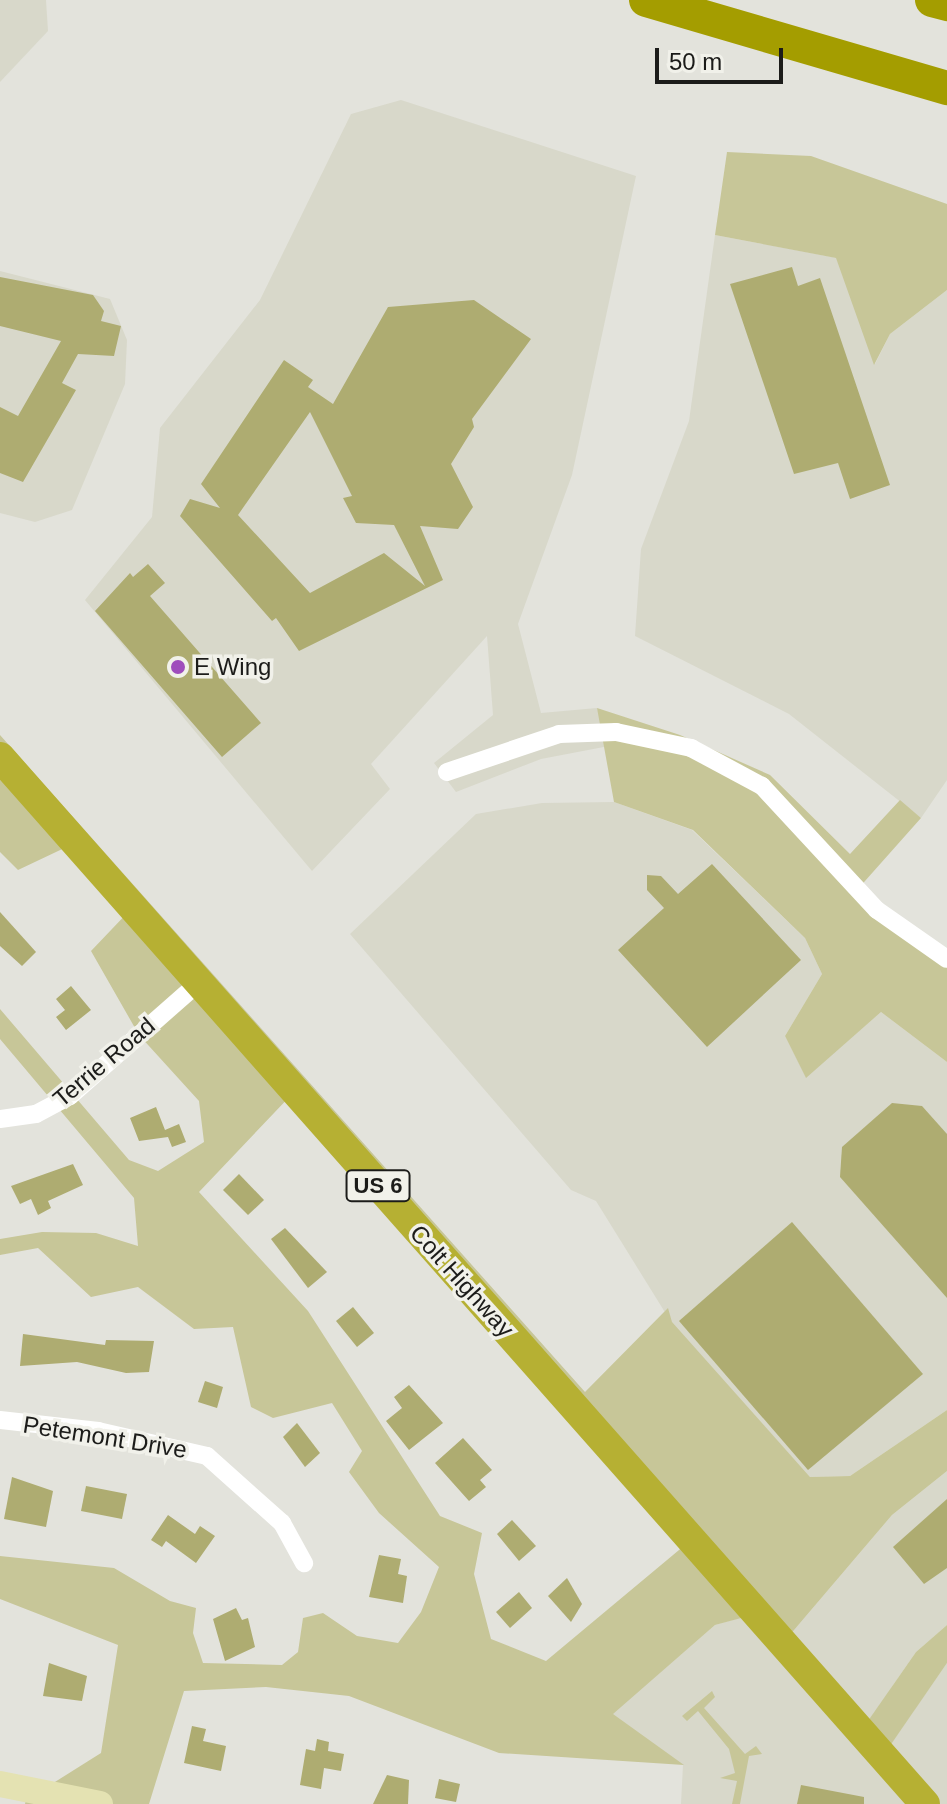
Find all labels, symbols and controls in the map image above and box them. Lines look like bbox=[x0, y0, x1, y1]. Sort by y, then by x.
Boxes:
scale bar bbox=[659, 32, 787, 82]
text: 50 m bbox=[669, 48, 722, 75]
place label: E Wing bbox=[194, 653, 271, 681]
marker: E Wing bbox=[169, 658, 187, 676]
street label: Terrie Road bbox=[47, 1011, 161, 1113]
road number: US 6 bbox=[344, 1168, 412, 1204]
street label: Colt Highway bbox=[404, 1219, 520, 1343]
street label: Petemont Drive bbox=[21, 1410, 189, 1464]

